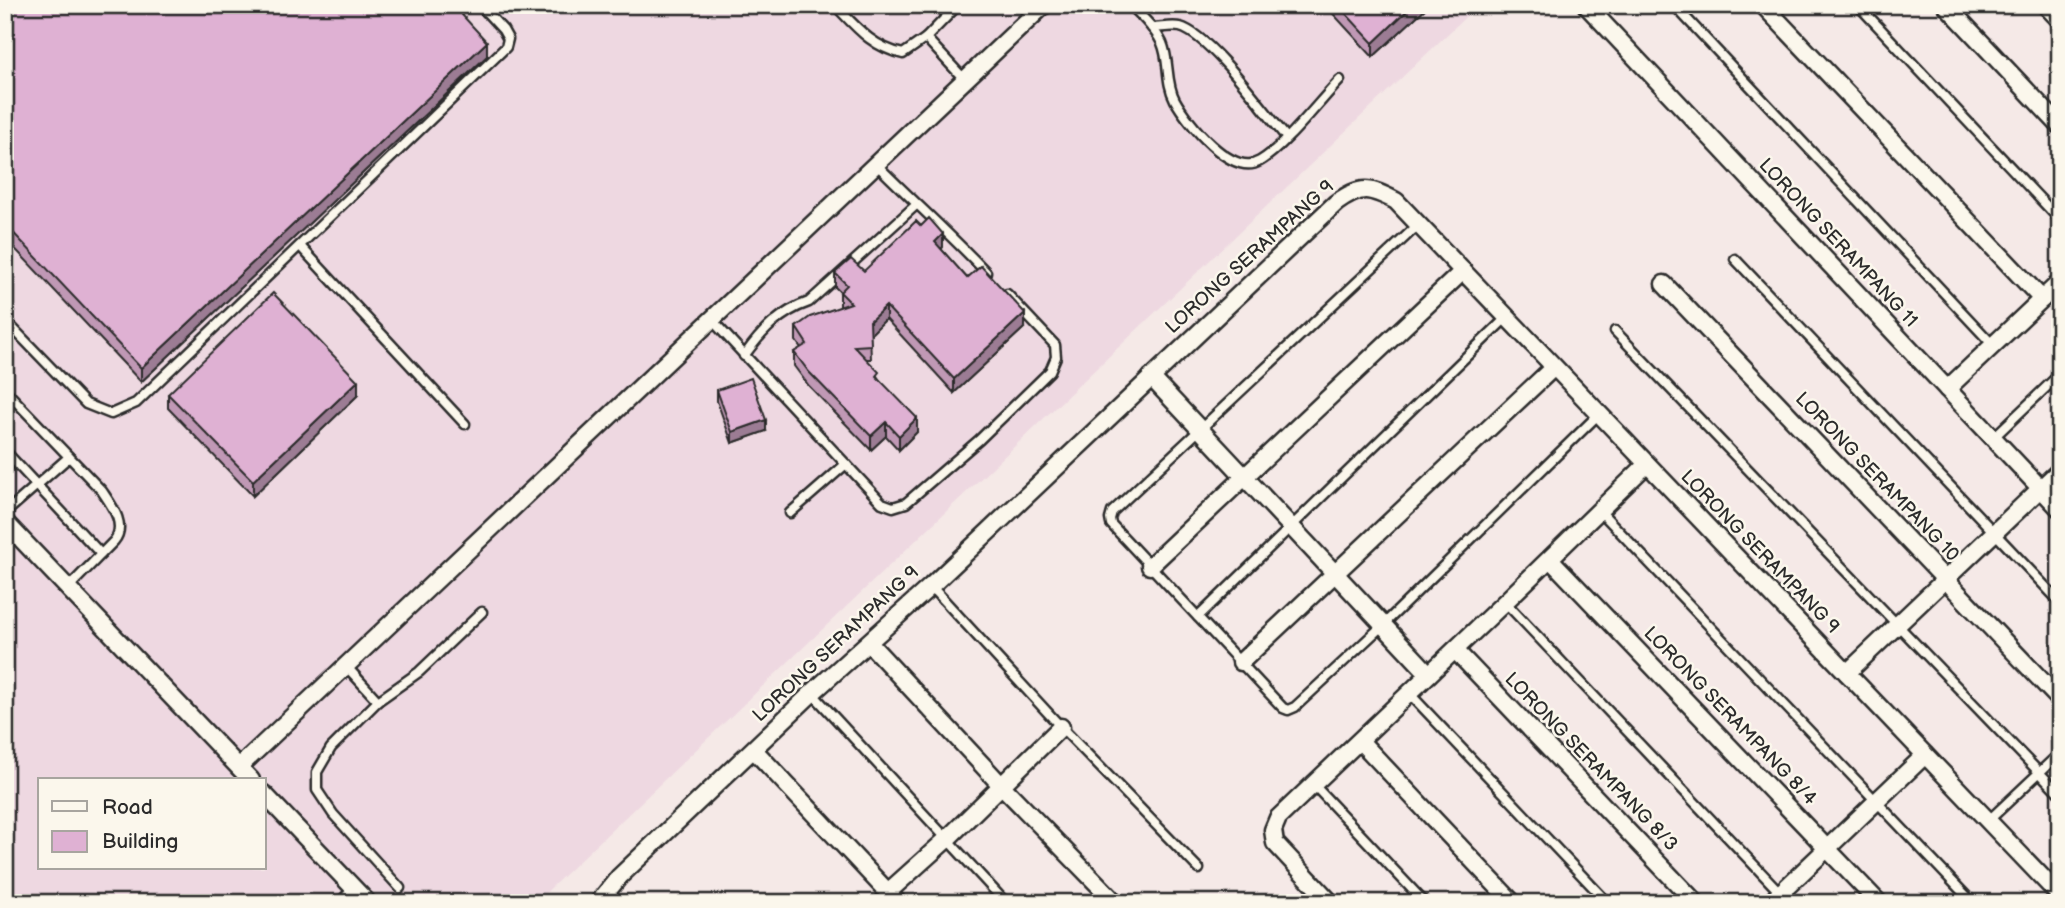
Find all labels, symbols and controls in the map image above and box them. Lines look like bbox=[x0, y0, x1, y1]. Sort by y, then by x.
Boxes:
street label: LORONG SERAMPANG 11 bbox=[1754, 154, 1922, 332]
street label: LORONG SERAMPANG 9 bbox=[1161, 175, 1339, 339]
street label: LORONG SERAMPANG 10 bbox=[1790, 388, 1964, 566]
street label: LORONG SERAMPANG 9 bbox=[1676, 465, 1844, 639]
street label: LORONG SERAMPANG 9 bbox=[748, 561, 924, 727]
street label: LORONG SERAMPANG 8/4 bbox=[1639, 622, 1822, 810]
street label: LORONG SERAMPANG 8/3 bbox=[1500, 668, 1682, 856]
legend bbox=[38, 778, 266, 870]
text: Road bbox=[102, 795, 153, 820]
text: Building bbox=[102, 829, 178, 854]

